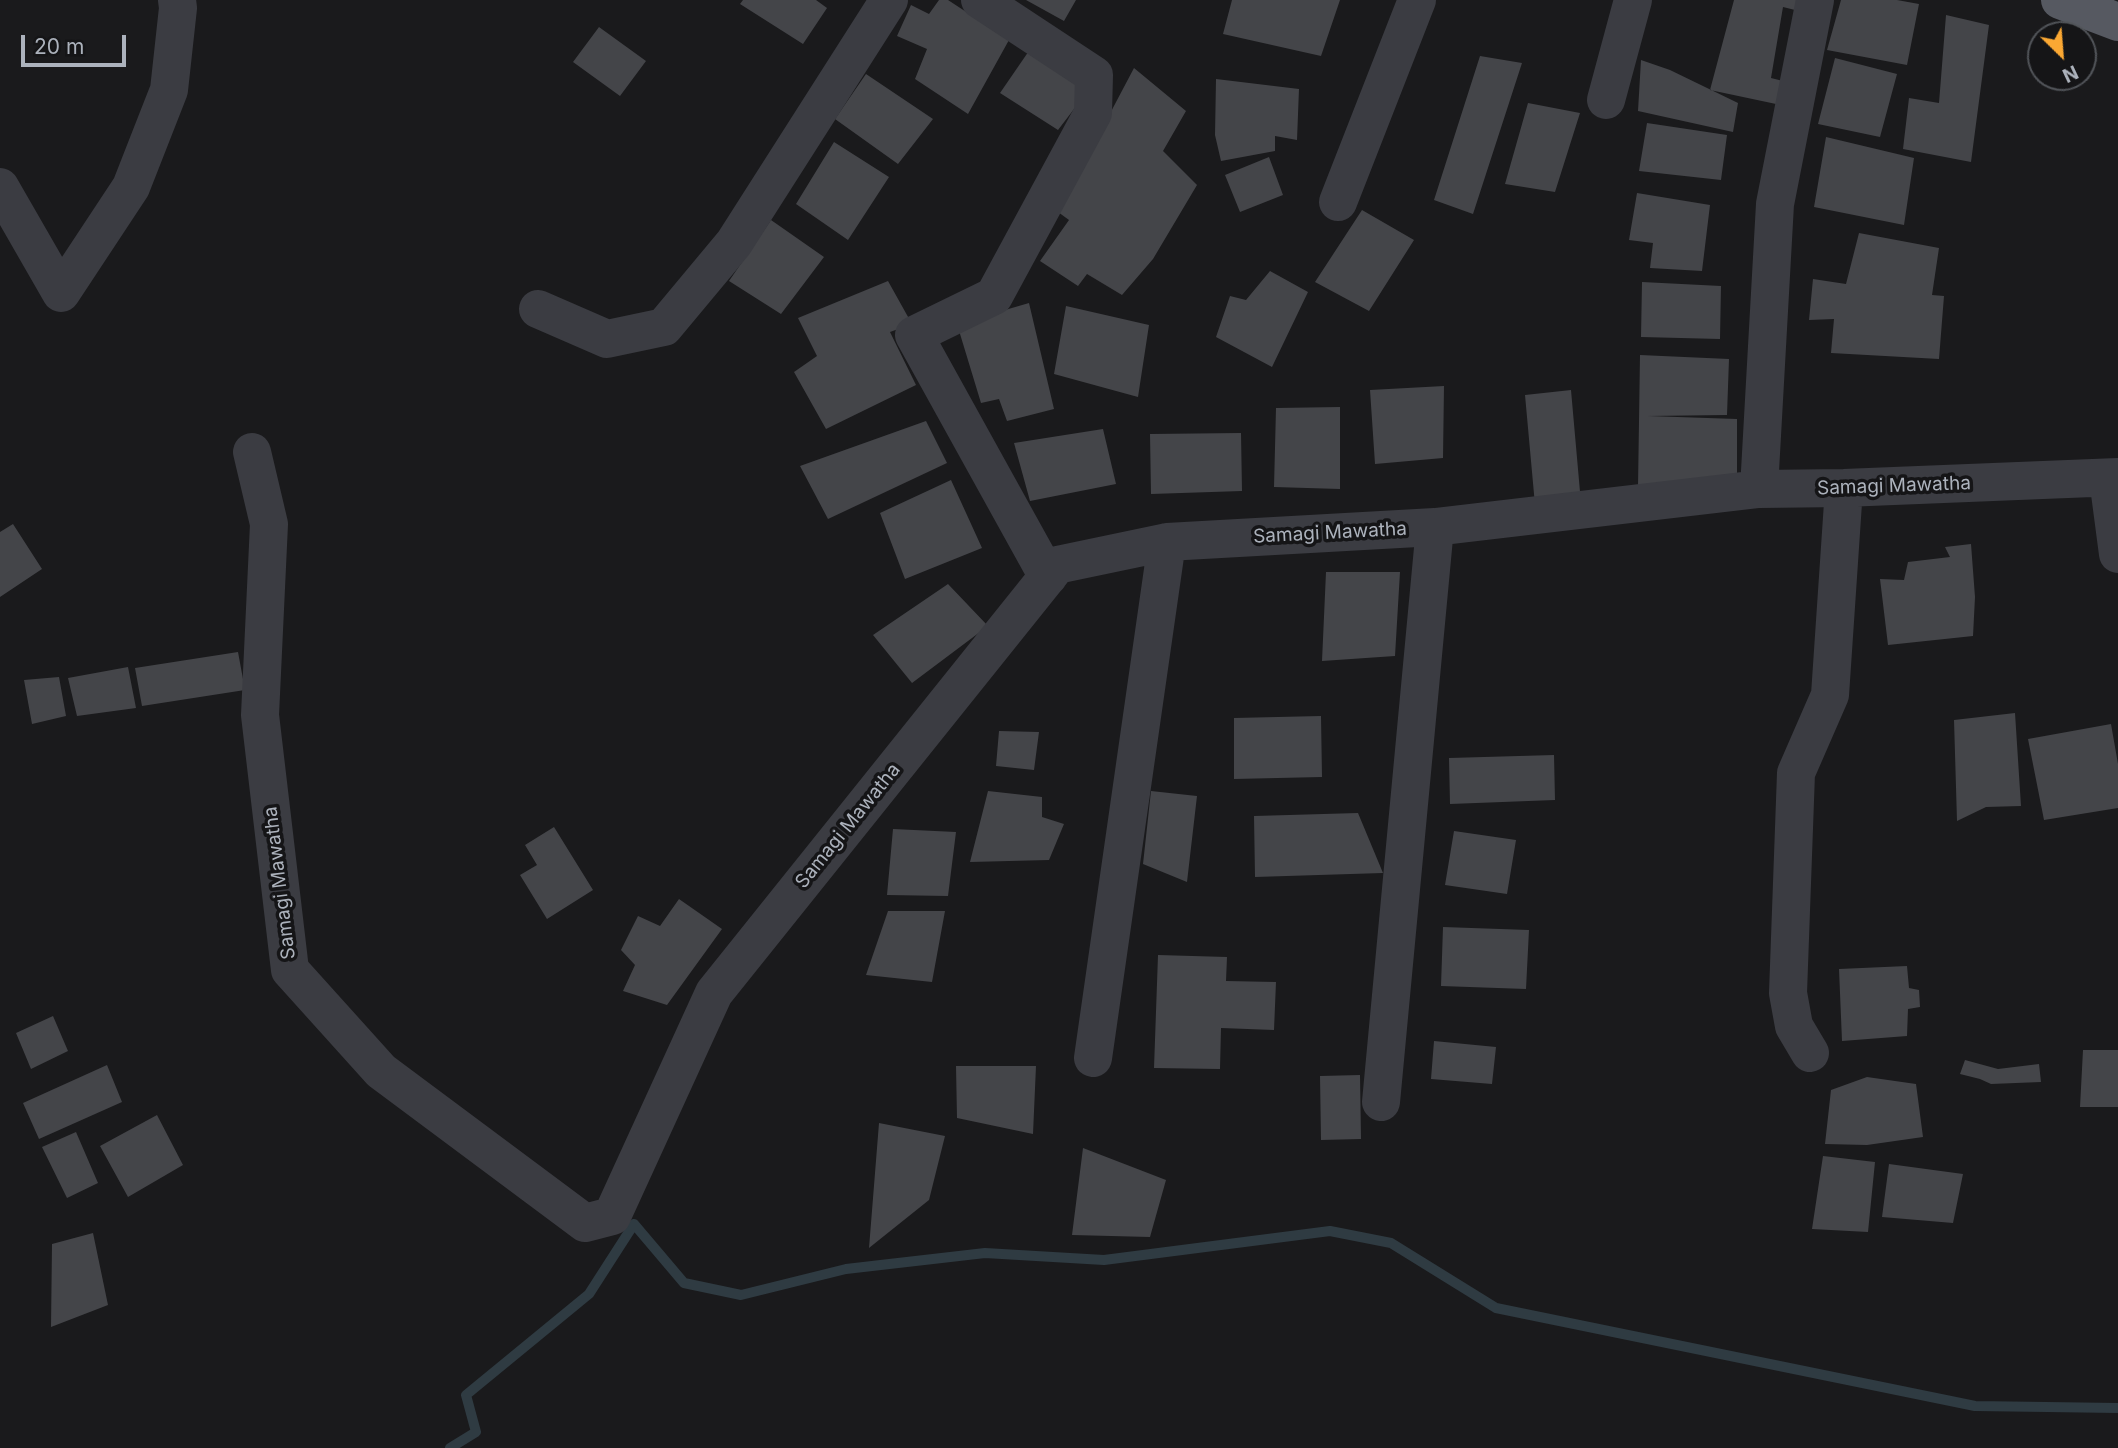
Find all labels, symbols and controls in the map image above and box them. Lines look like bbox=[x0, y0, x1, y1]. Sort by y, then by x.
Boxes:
scale bar bbox=[24, 21, 130, 65]
north arrow bbox=[2027, 21, 2097, 91]
text: 20 m bbox=[34, 34, 84, 59]
text: N bbox=[2059, 60, 2082, 87]
street label: Samagi Mawatha bbox=[1817, 472, 1971, 500]
street label: Samagi Mawatha bbox=[1253, 518, 1407, 548]
street label: Samagi Mawatha bbox=[791, 759, 905, 893]
street label: Samagi Mawatha bbox=[259, 805, 301, 961]

